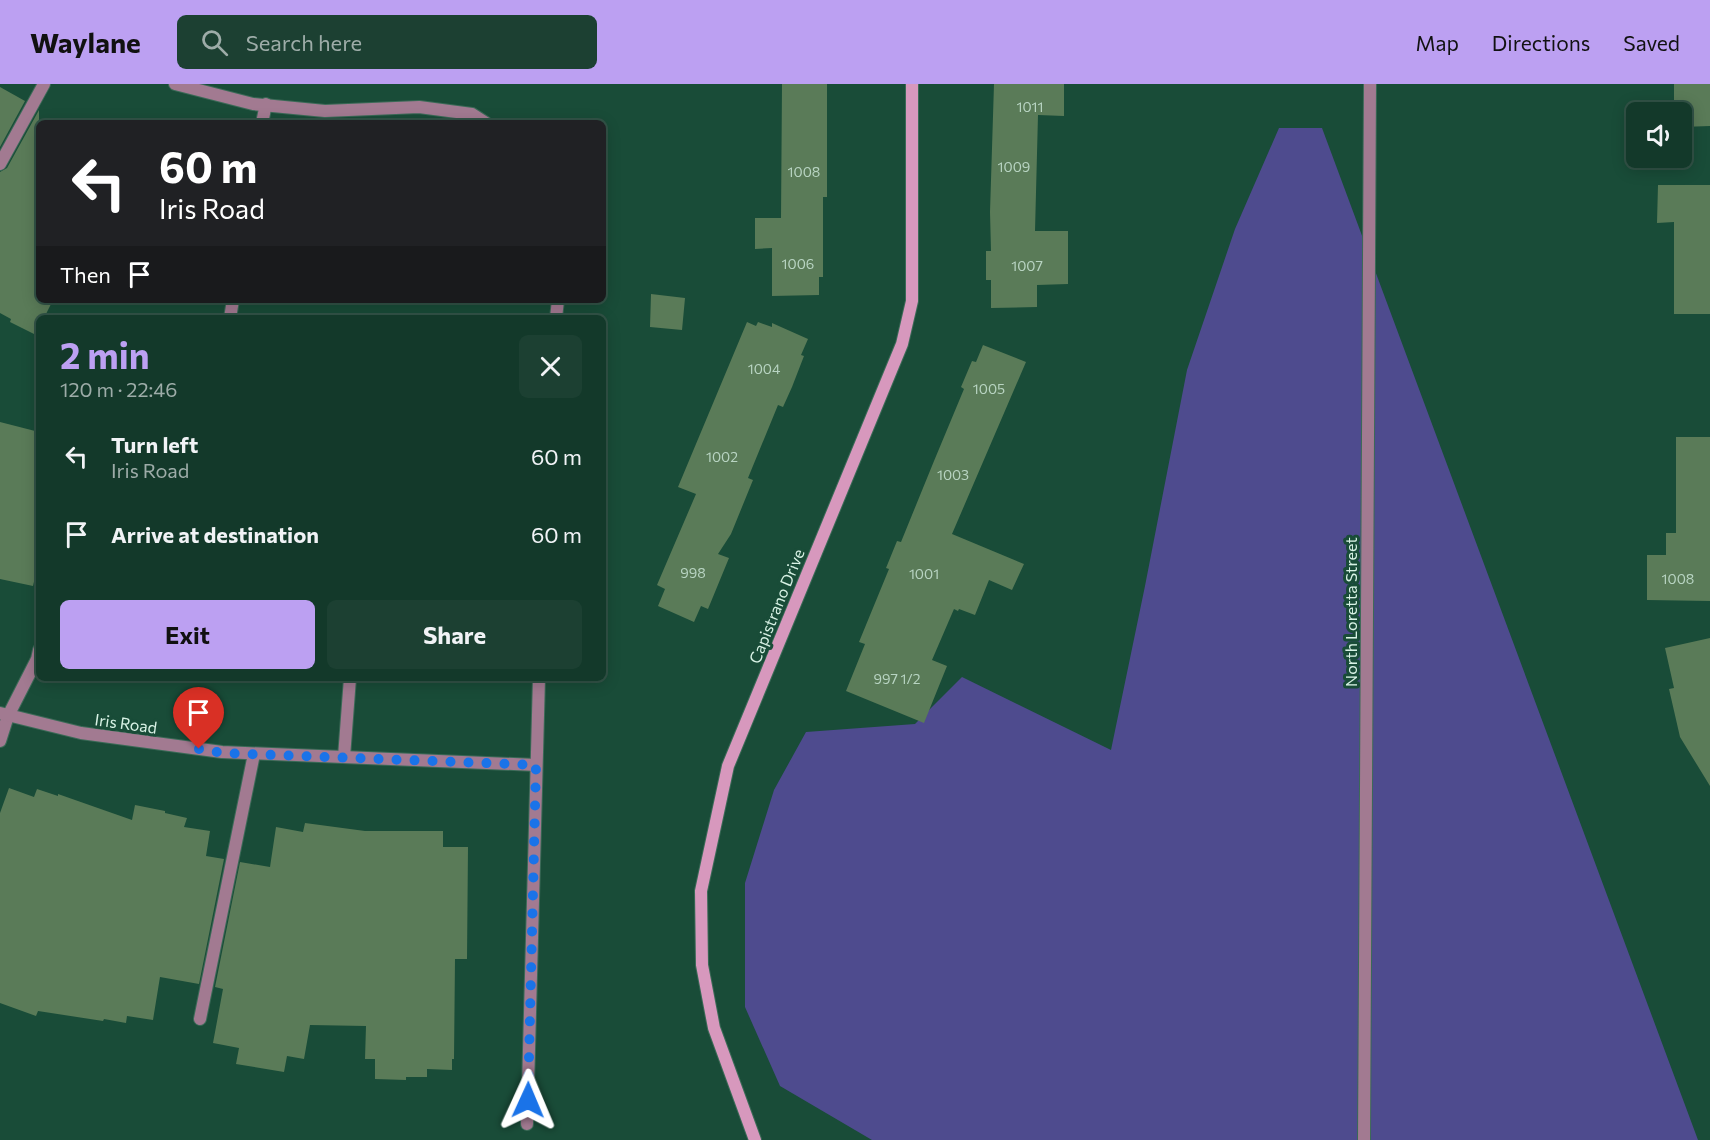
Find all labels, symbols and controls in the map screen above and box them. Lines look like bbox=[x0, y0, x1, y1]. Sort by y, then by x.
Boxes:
search box bbox=[177, 15, 597, 69]
text: Waylane bbox=[30, 25, 141, 59]
icon: search bbox=[198, 26, 231, 59]
text: Search here bbox=[246, 29, 362, 56]
text: Map bbox=[1416, 30, 1459, 55]
text: Directions bbox=[1492, 30, 1590, 55]
text: Saved bbox=[1623, 30, 1680, 55]
house number: 1011 bbox=[1016, 98, 1044, 115]
map controls bbox=[1626, 102, 1692, 168]
button: sound bbox=[1626, 102, 1692, 168]
text: 60 m bbox=[159, 140, 258, 192]
icon: left bbox=[60, 144, 138, 222]
house number: 1009 bbox=[998, 158, 1030, 175]
house number: 1008 bbox=[788, 163, 820, 180]
text: Iris Road bbox=[159, 192, 265, 225]
house number: 1006 bbox=[782, 255, 814, 272]
house number: 1007 bbox=[1011, 257, 1043, 274]
icon: arrive bbox=[123, 258, 156, 291]
text: Then bbox=[60, 261, 111, 288]
text: 2 min bbox=[60, 332, 150, 376]
button: close bbox=[519, 335, 582, 398]
house number: 1004 bbox=[748, 360, 781, 377]
text: 120 m · 22:46 bbox=[60, 377, 177, 401]
house number: 1005 bbox=[973, 380, 1005, 397]
text: Turn left bbox=[111, 431, 198, 458]
icon: left bbox=[60, 440, 93, 473]
text: 60 m bbox=[531, 443, 582, 470]
house number: 1002 bbox=[706, 448, 738, 465]
text: Iris Road bbox=[111, 458, 189, 482]
house number: 1003 bbox=[937, 466, 969, 483]
icon: arrive bbox=[60, 518, 93, 551]
text: Arrive at destination bbox=[111, 521, 319, 548]
text: 60 m bbox=[531, 521, 582, 548]
street label: North Loretta Street bbox=[1341, 537, 1360, 687]
street label: Capistrano Drive bbox=[744, 546, 808, 666]
house number: 998 bbox=[680, 564, 706, 581]
house number: 1001 bbox=[909, 565, 939, 582]
house number: 1008 bbox=[1662, 570, 1694, 587]
button: Exit bbox=[60, 600, 315, 669]
button: Share bbox=[327, 600, 582, 669]
house number: 997 1/2 bbox=[874, 670, 921, 687]
pin bbox=[173, 687, 224, 749]
icon: arrive bbox=[182, 696, 215, 729]
street label: Iris Road bbox=[94, 709, 158, 737]
position arrow bbox=[496, 1068, 560, 1132]

